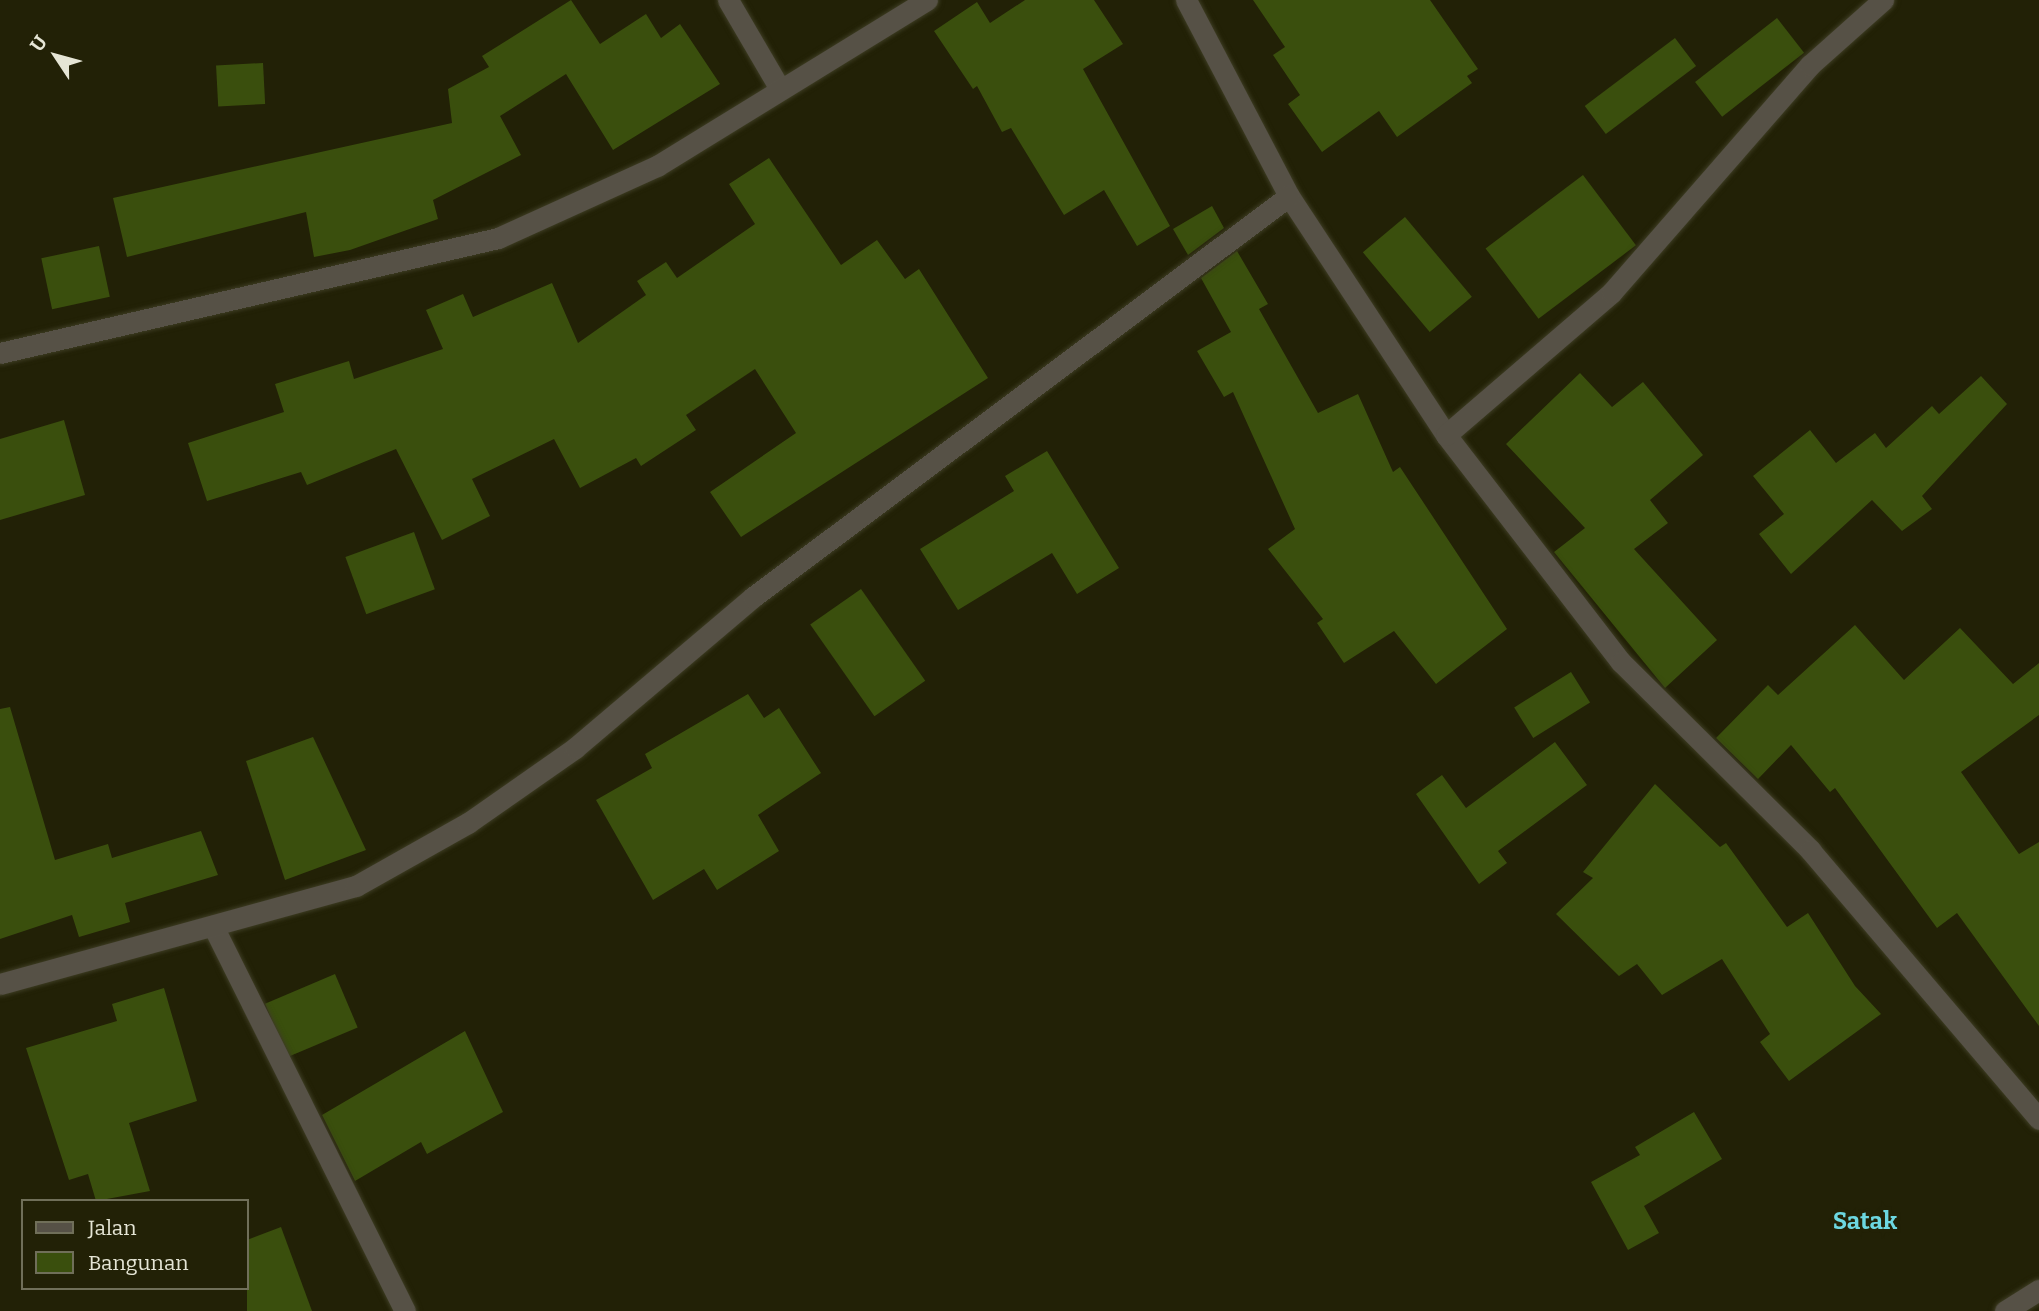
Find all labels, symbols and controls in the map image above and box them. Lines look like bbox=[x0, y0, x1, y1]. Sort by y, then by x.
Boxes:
north arrow bbox=[21, 21, 91, 91]
text: U bbox=[25, 31, 52, 56]
legend bbox=[21, 1199, 248, 1290]
district label: Satak bbox=[1833, 1208, 1897, 1236]
text: Jalan bbox=[88, 1215, 137, 1241]
text: Bangunan bbox=[88, 1250, 189, 1276]

